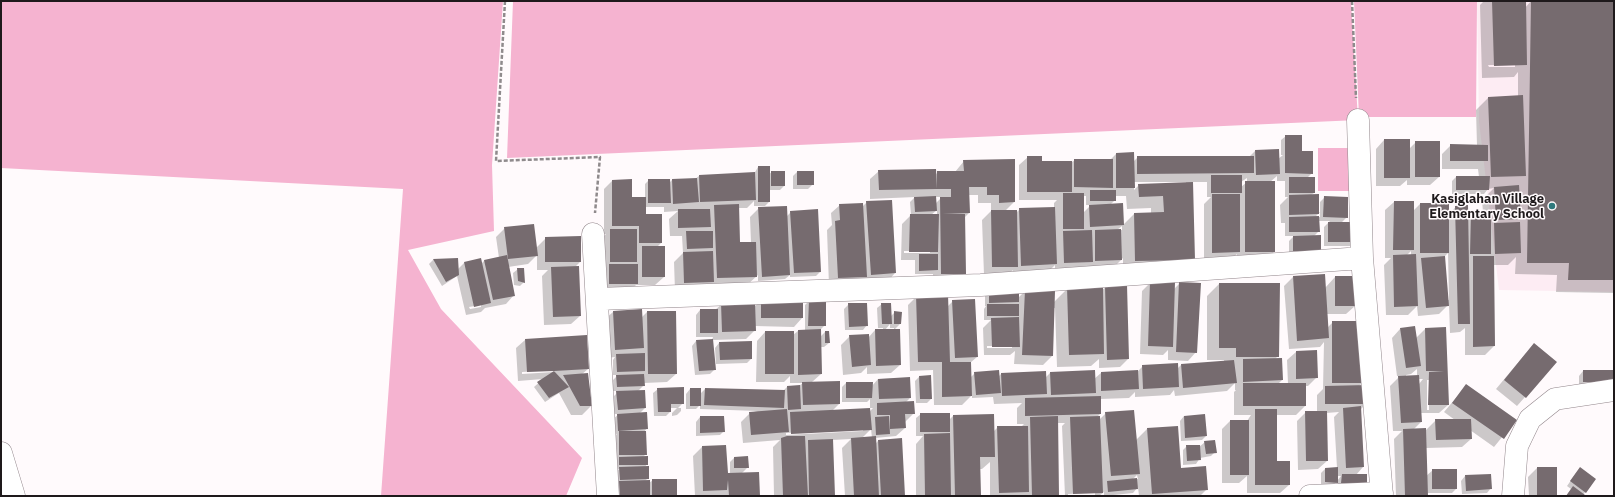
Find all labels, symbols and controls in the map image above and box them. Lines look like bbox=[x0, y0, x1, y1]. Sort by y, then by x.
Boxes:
place label: Kasiglahan Village Elementary School bbox=[1429, 191, 1544, 222]
marker: Kasiglahan Village Elementary School bbox=[1547, 201, 1557, 211]

